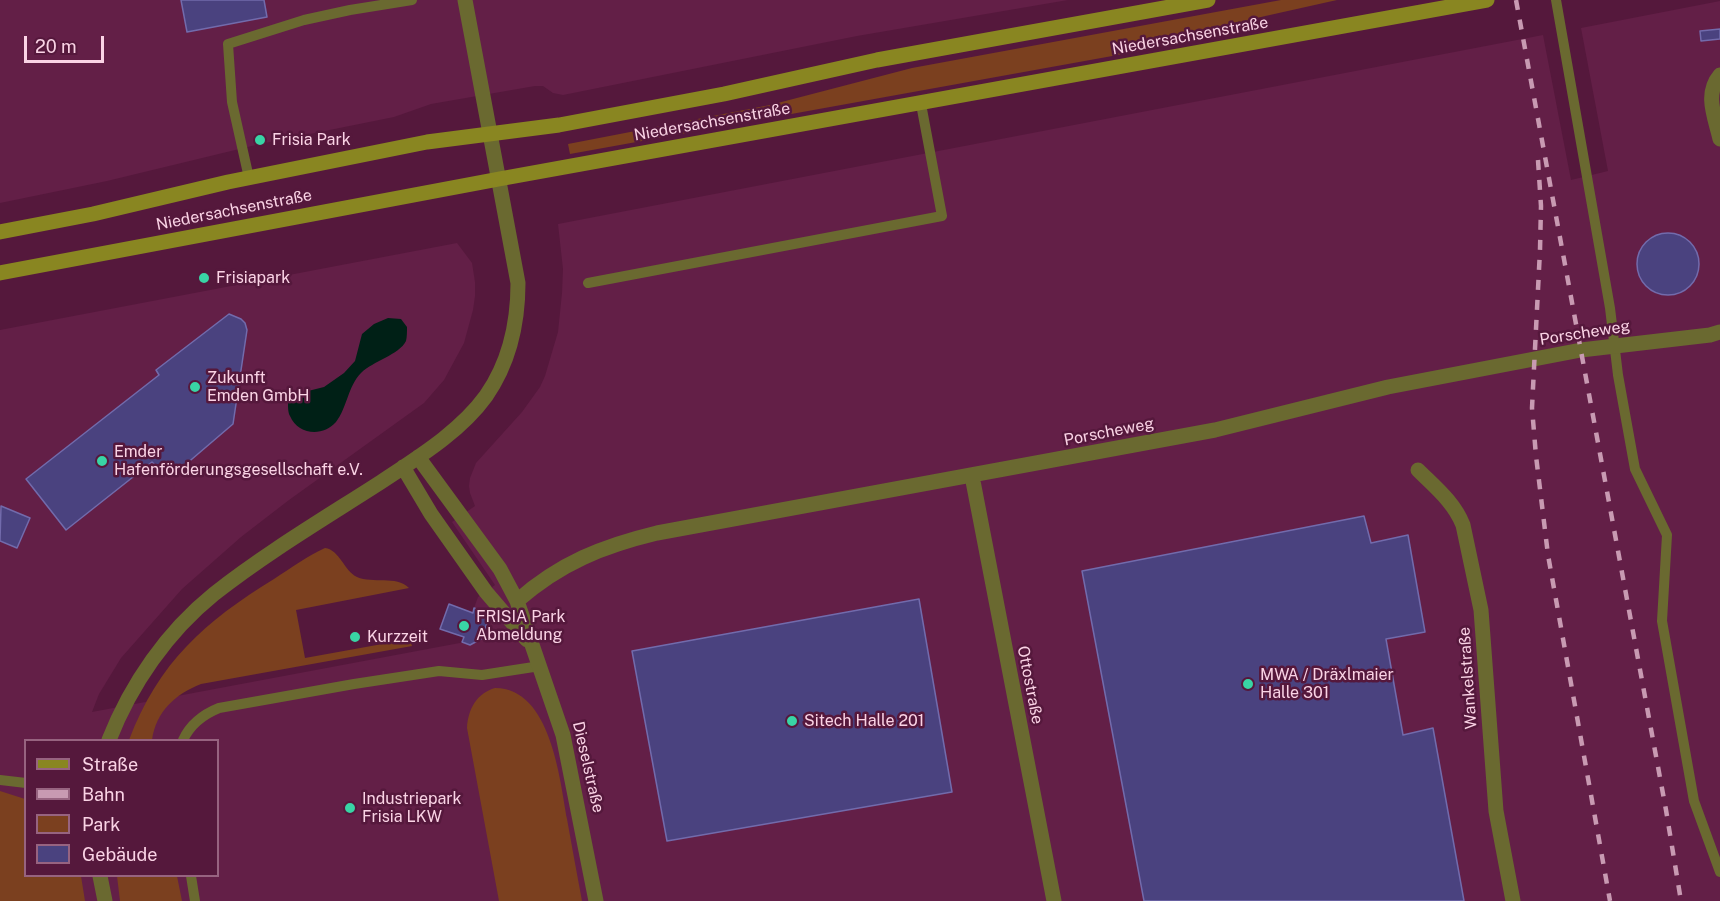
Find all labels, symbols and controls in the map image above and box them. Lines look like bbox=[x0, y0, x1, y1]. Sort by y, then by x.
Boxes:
street label: Niedersachsenstraße bbox=[1110, 13, 1270, 59]
scale bar bbox=[27, 24, 106, 62]
text: 20 m bbox=[35, 36, 77, 57]
street label: Niedersachsenstraße bbox=[632, 99, 792, 145]
place label: Frisia Park bbox=[272, 130, 351, 150]
marker: Frisia Park bbox=[253, 133, 267, 147]
street label: Niedersachsenstraße bbox=[154, 185, 314, 235]
place label: Frisiapark bbox=[216, 268, 290, 288]
marker: Frisiapark bbox=[197, 271, 211, 285]
street label: Porscheweg bbox=[1538, 316, 1632, 350]
place label: Zukunft Emden GmbH bbox=[207, 368, 310, 406]
marker: Zukunft Emden GmbH bbox=[188, 380, 202, 394]
street label: Porscheweg bbox=[1062, 414, 1156, 450]
place label: Emder Hafenförderungsgesellschaft e.V. bbox=[114, 442, 363, 480]
marker: Emder Hafenförderungsgesellschaft e.V. bbox=[95, 454, 109, 468]
place label: FRISIA Park Abmeldung bbox=[476, 607, 565, 645]
marker: FRISIA Park Abmeldung bbox=[457, 619, 471, 633]
street label: Wankelstraße bbox=[1455, 626, 1481, 730]
place label: Kurzzeit bbox=[367, 627, 428, 647]
marker: Kurzzeit bbox=[348, 630, 362, 644]
street label: Ottostraße bbox=[1013, 644, 1047, 726]
place label: MWA / Dräxlmaier Halle 301 bbox=[1260, 665, 1394, 703]
marker: MWA / Dräxlmaier Halle 301 bbox=[1241, 677, 1255, 691]
place label: Sitech Halle 201 bbox=[804, 711, 924, 731]
marker: Sitech Halle 201 bbox=[785, 714, 799, 728]
street label: Dieselstraße bbox=[568, 719, 608, 815]
legend bbox=[24, 739, 219, 877]
text: Straße bbox=[82, 754, 138, 775]
text: Bahn bbox=[82, 784, 125, 805]
place label: Industriepark Frisia LKW bbox=[362, 789, 462, 827]
marker: Industriepark Frisia LKW bbox=[343, 801, 357, 815]
text: Park bbox=[82, 814, 120, 835]
text: Gebäude bbox=[82, 844, 157, 865]

